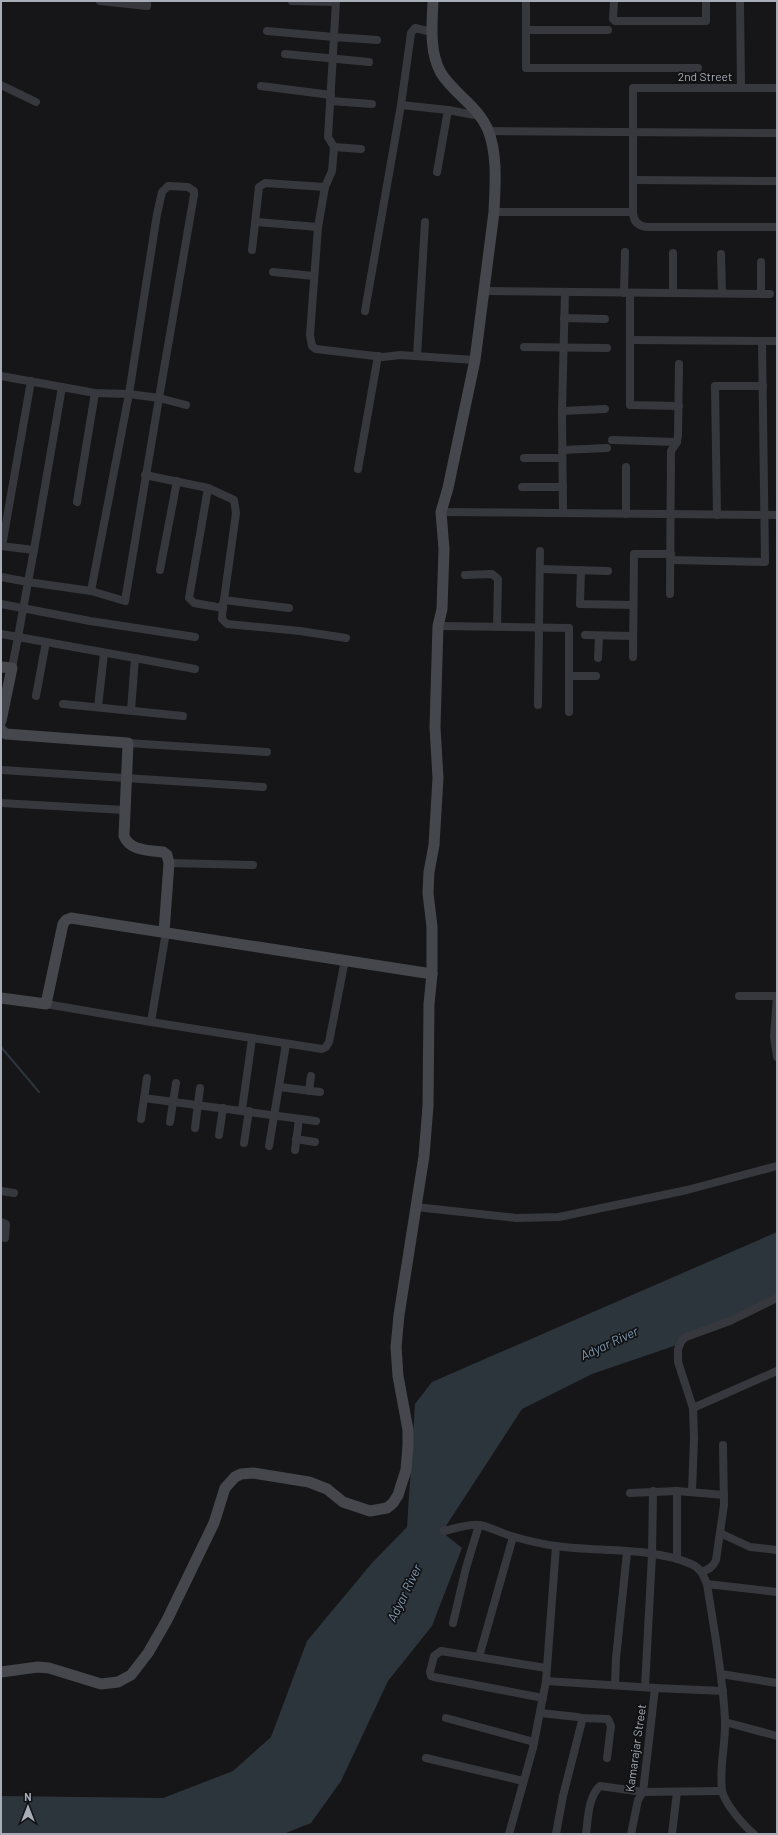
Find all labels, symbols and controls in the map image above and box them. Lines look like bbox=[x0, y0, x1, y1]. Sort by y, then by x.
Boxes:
street label: 2nd Street bbox=[678, 69, 732, 83]
water label: Adyar River bbox=[578, 1322, 641, 1363]
water label: Adyar River bbox=[383, 1561, 425, 1624]
street label: Kamarajar Street bbox=[622, 1703, 648, 1793]
north arrow bbox=[8, 1787, 48, 1827]
text: N bbox=[24, 1790, 32, 1803]

